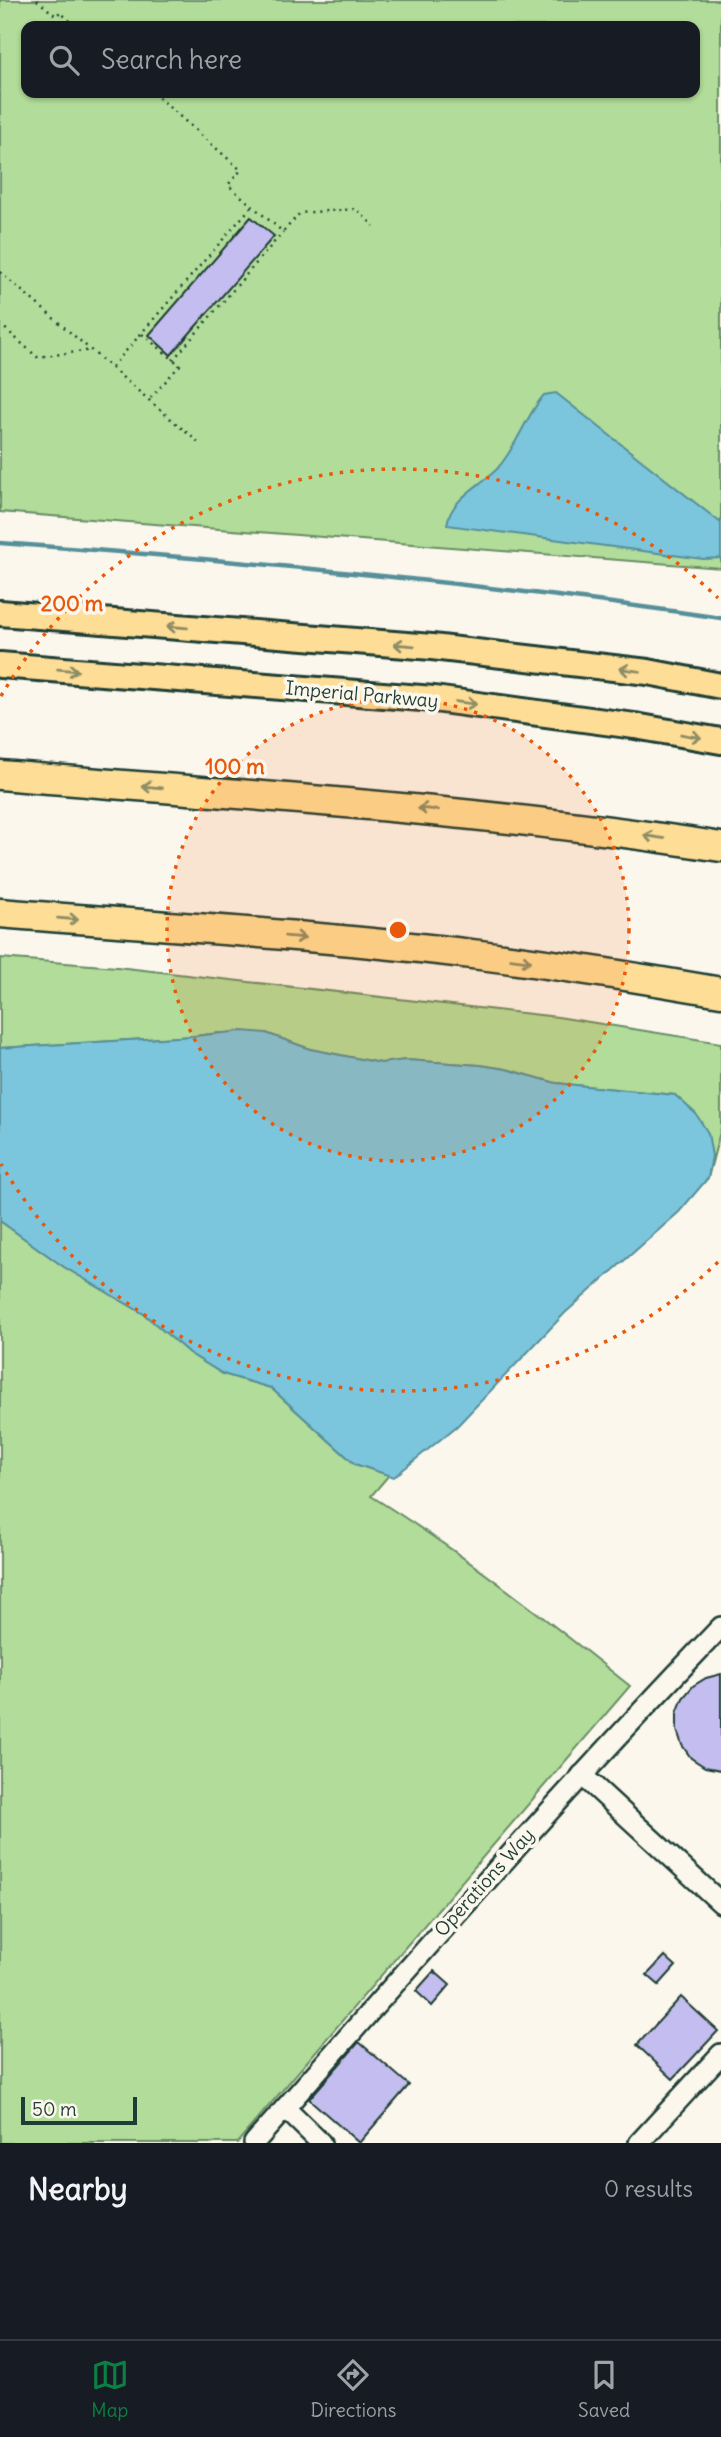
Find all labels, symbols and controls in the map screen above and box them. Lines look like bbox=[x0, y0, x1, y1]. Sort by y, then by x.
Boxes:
search box bbox=[21, 21, 700, 98]
icon: search bbox=[45, 41, 83, 79]
text: Search here bbox=[101, 43, 242, 76]
text: 200 m bbox=[41, 590, 104, 617]
one-way arrow bbox=[166, 620, 189, 633]
one-way arrow bbox=[393, 638, 415, 651]
one-way arrow bbox=[619, 663, 642, 676]
one-way arrow bbox=[56, 664, 79, 677]
street label: Imperial Parkway bbox=[285, 675, 439, 713]
one-way arrow bbox=[454, 697, 476, 710]
one-way arrow bbox=[679, 729, 702, 743]
text: 100 m bbox=[205, 753, 265, 780]
one-way arrow bbox=[141, 780, 164, 793]
one-way arrow bbox=[417, 802, 440, 815]
one-way arrow bbox=[643, 830, 665, 843]
one-way arrow bbox=[56, 913, 79, 926]
centre of rings bbox=[386, 918, 410, 942]
one-way arrow bbox=[283, 931, 306, 944]
one-way arrow bbox=[509, 954, 532, 967]
street label: Operations Way bbox=[429, 1823, 539, 1941]
scale bar bbox=[21, 2094, 136, 2126]
text: 50 m bbox=[32, 2097, 77, 2121]
text: Nearby bbox=[28, 2170, 128, 2208]
text: 0 results bbox=[604, 2174, 693, 2203]
tab: Map bbox=[91, 2356, 129, 2422]
tab: Directions bbox=[311, 2356, 396, 2422]
tab: Saved bbox=[578, 2356, 630, 2422]

